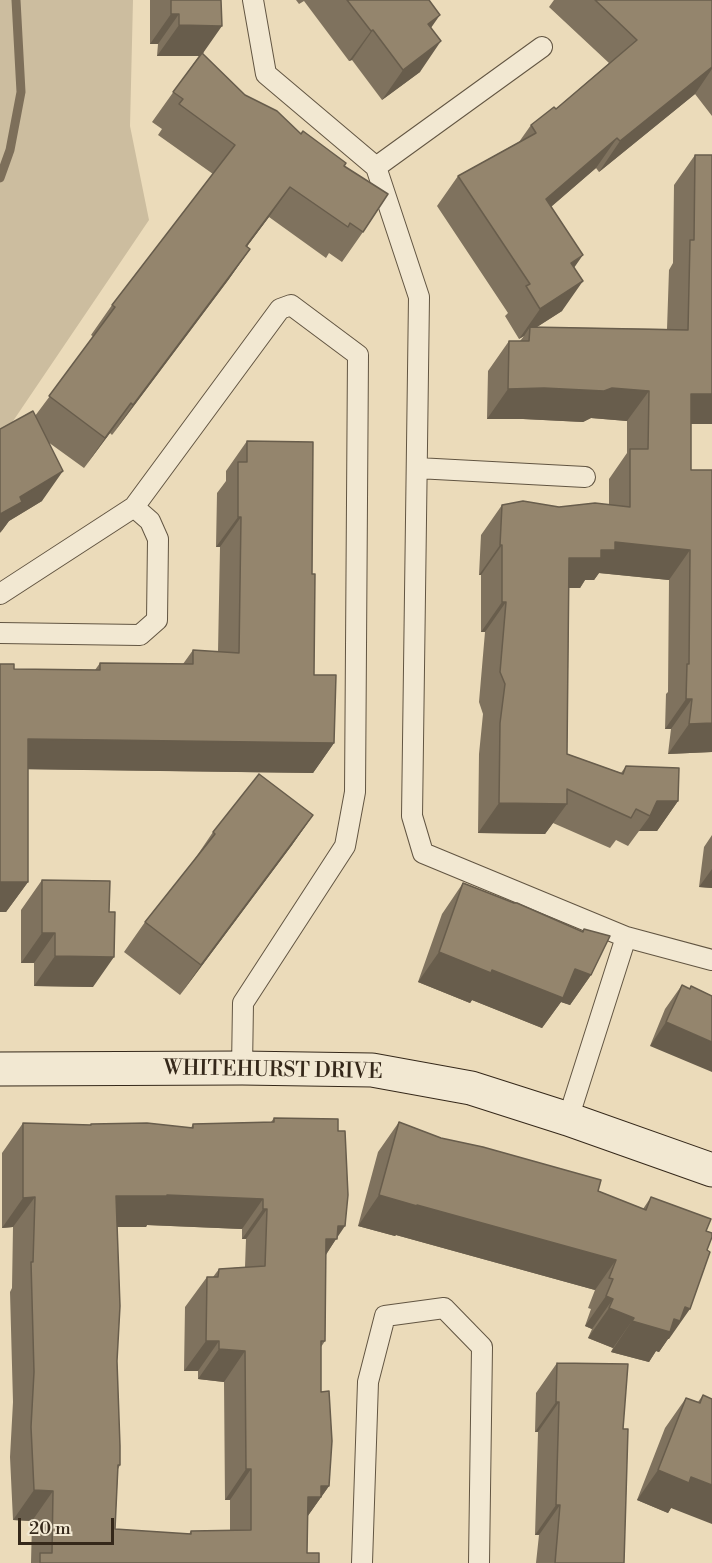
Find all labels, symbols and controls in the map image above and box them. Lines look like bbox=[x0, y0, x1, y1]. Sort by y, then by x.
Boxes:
street label: WHITEHURST DRIVE bbox=[163, 1056, 383, 1086]
scale bar bbox=[21, 1506, 117, 1544]
text: 20 m bbox=[29, 1517, 71, 1540]

